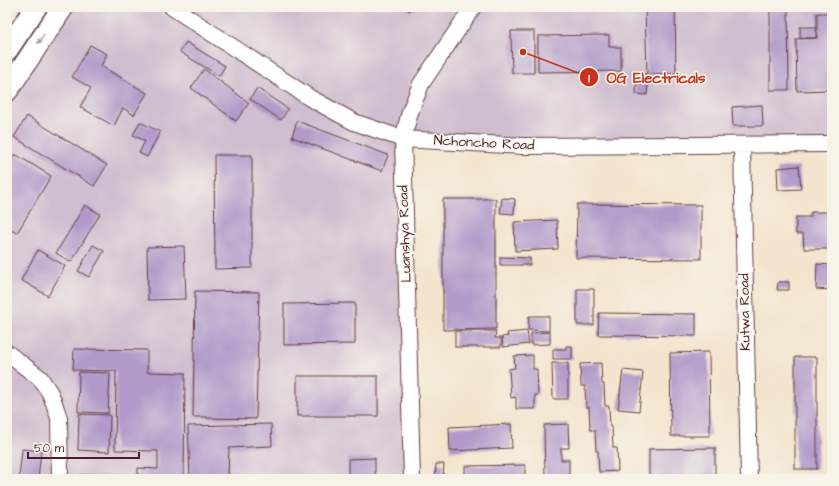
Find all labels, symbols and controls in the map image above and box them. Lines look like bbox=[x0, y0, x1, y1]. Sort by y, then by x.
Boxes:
one-way arrow bbox=[37, 34, 45, 45]
callout: OG Electricals bbox=[579, 64, 714, 91]
text: OG Electricals bbox=[607, 68, 706, 89]
text: 1 bbox=[588, 70, 590, 87]
street label: Nchoncho Road bbox=[433, 130, 535, 156]
street label: Luanshya Road bbox=[393, 185, 417, 283]
street label: Kutwa Road bbox=[734, 273, 756, 351]
scale bar bbox=[28, 434, 139, 460]
text: 50 m bbox=[34, 440, 65, 457]

